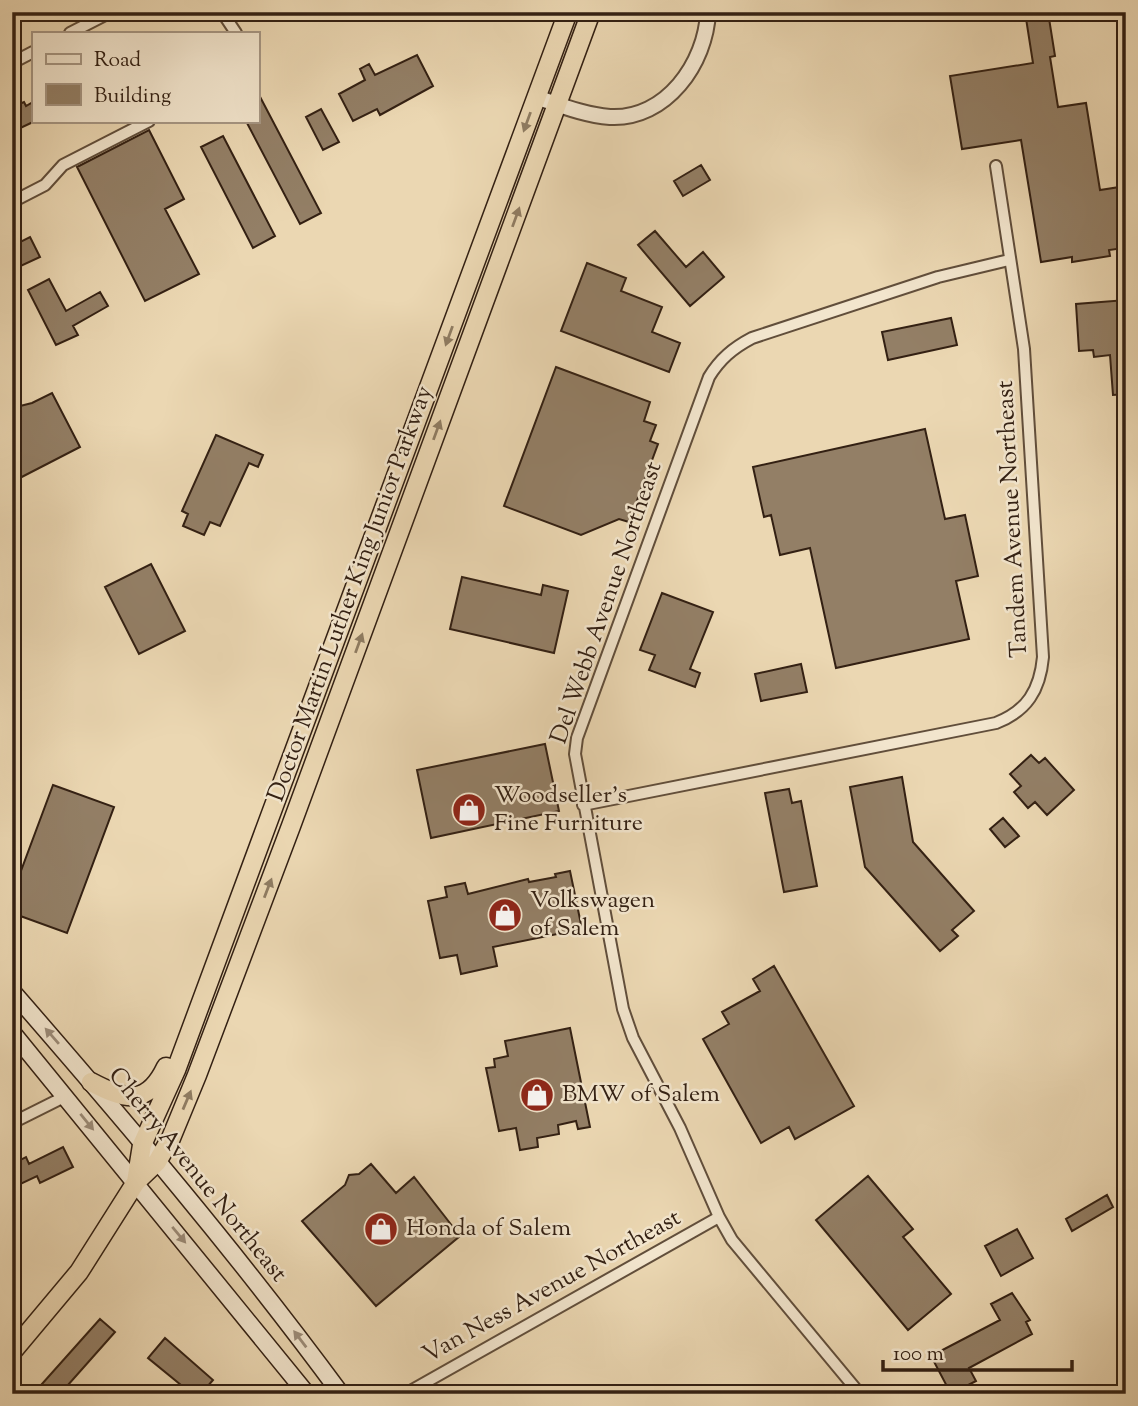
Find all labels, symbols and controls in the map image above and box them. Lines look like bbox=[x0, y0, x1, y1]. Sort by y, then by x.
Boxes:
legend bbox=[32, 32, 259, 122]
text: Road bbox=[94, 46, 141, 76]
text: Building bbox=[94, 82, 171, 112]
one-way arrow bbox=[521, 112, 532, 133]
one-way arrow bbox=[511, 206, 522, 227]
one-way arrow bbox=[443, 325, 454, 346]
street label: Tandem Avenue Northeast bbox=[989, 380, 1037, 658]
street label: Doctor Martin Luther King Junior Parkway bbox=[260, 381, 442, 807]
one-way arrow bbox=[432, 419, 443, 440]
street label: Del Webb Avenue Northeast bbox=[543, 457, 671, 749]
one-way arrow bbox=[353, 633, 364, 654]
place label: Woodseller's Fine Furniture bbox=[494, 779, 643, 841]
shop icon: Woodseller's Fine Furniture bbox=[450, 791, 488, 829]
one-way arrow bbox=[263, 877, 274, 898]
place label: Volkswagen of Salem bbox=[530, 884, 655, 946]
shop icon: Volkswagen of Salem bbox=[486, 896, 524, 934]
one-way arrow bbox=[45, 1028, 60, 1045]
street label: Cherry Avenue Northeast bbox=[100, 1060, 294, 1290]
shop icon: BMW of Salem bbox=[518, 1076, 556, 1114]
place label: BMW of Salem bbox=[562, 1078, 720, 1112]
one-way arrow bbox=[182, 1090, 193, 1111]
one-way arrow bbox=[79, 1113, 94, 1130]
street label: Van Ness Avenue Northeast bbox=[417, 1202, 687, 1372]
shop icon: Honda of Salem bbox=[362, 1210, 400, 1248]
place label: Honda of Salem bbox=[406, 1212, 571, 1246]
one-way arrow bbox=[171, 1226, 186, 1243]
scale bar bbox=[883, 1329, 1072, 1373]
one-way arrow bbox=[294, 1330, 308, 1348]
text: 100 m bbox=[893, 1340, 944, 1370]

